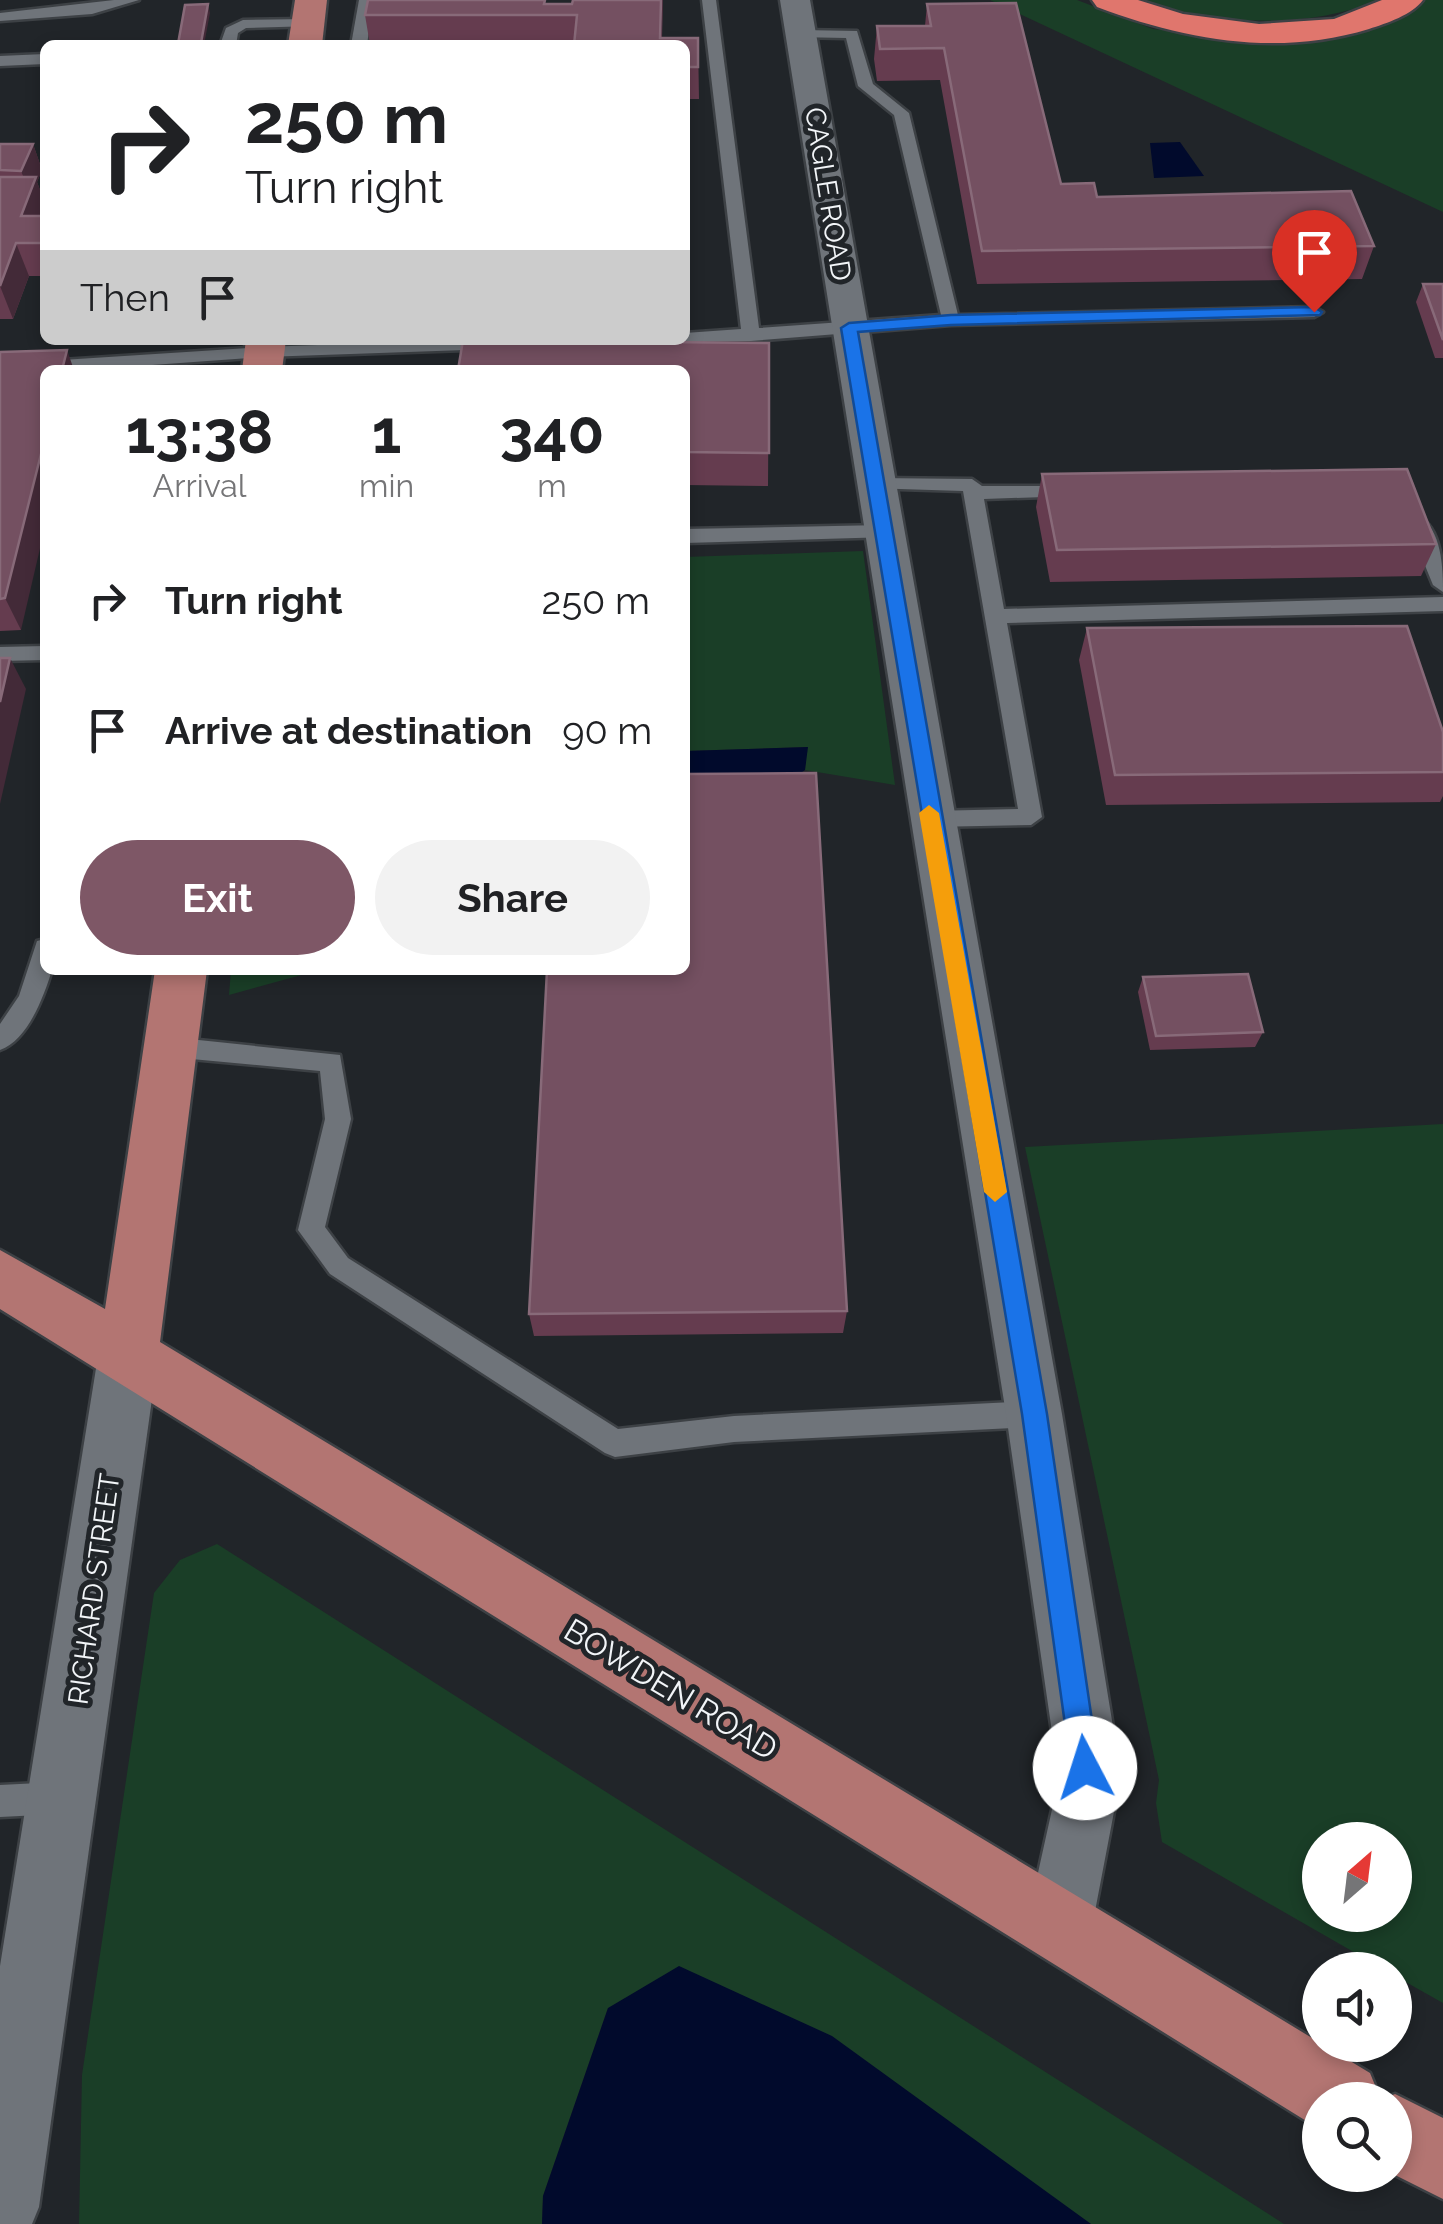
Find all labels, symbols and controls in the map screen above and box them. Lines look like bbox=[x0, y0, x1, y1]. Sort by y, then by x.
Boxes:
text: 250 m bbox=[245, 77, 448, 159]
icon: right bbox=[80, 80, 210, 210]
street label: CAGLE ROAD bbox=[798, 105, 858, 283]
text: Turn right bbox=[245, 161, 443, 214]
pin bbox=[1272, 210, 1357, 313]
icon: arrive bbox=[1287, 225, 1342, 280]
icon: arrive bbox=[190, 270, 245, 325]
text: Then bbox=[80, 275, 170, 320]
text: 13:38 bbox=[126, 397, 273, 467]
text: 1 bbox=[372, 397, 401, 467]
text: 340 bbox=[500, 397, 604, 467]
text: Arrival bbox=[153, 467, 246, 504]
text: min bbox=[359, 467, 414, 504]
text: m bbox=[537, 467, 567, 504]
icon: right bbox=[80, 573, 135, 628]
text: Turn right bbox=[165, 578, 342, 623]
text: 250 m bbox=[542, 578, 650, 623]
icon: arrive bbox=[80, 703, 135, 758]
text: Arrive at destination bbox=[165, 708, 532, 753]
text: 90 m bbox=[562, 708, 652, 753]
button: Exit bbox=[80, 840, 355, 955]
button: Share bbox=[375, 840, 650, 955]
street label: RICHARD STREET bbox=[61, 1471, 127, 1707]
street label: BOWDEN ROAD bbox=[558, 1611, 784, 1767]
position arrow bbox=[1033, 1716, 1137, 1820]
north arrow bbox=[1302, 1822, 1412, 1932]
map controls bbox=[1302, 1822, 1412, 2192]
button: sound bbox=[1302, 1952, 1412, 2062]
button: search bbox=[1302, 2082, 1412, 2192]

